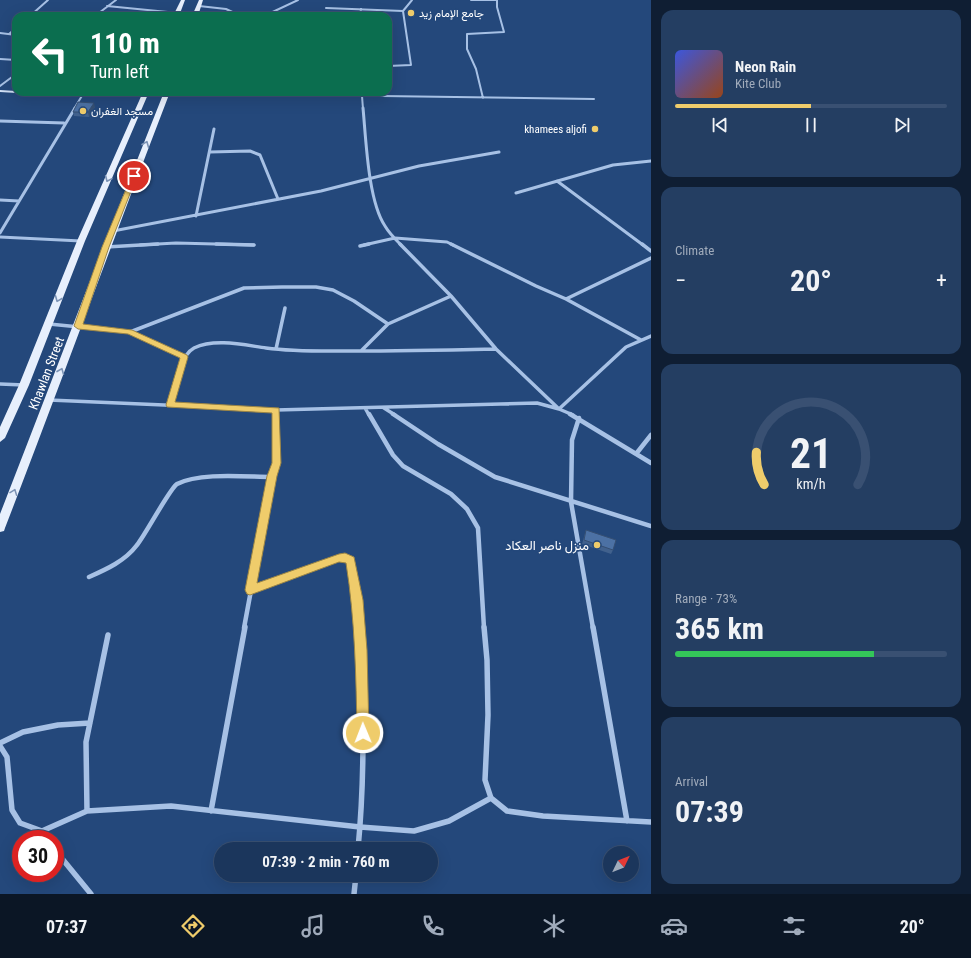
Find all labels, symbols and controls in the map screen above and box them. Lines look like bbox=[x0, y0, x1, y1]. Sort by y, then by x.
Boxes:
place label: جامع الإمام زيد bbox=[419, 7, 484, 21]
marker: جامع الإمام زيد bbox=[406, 8, 416, 18]
text: 110 m bbox=[90, 27, 160, 60]
icon: left bbox=[24, 28, 76, 80]
text: Neon Rain bbox=[735, 58, 796, 76]
text: Turn left bbox=[90, 61, 149, 82]
text: Kite Club bbox=[735, 76, 781, 91]
place label: مسجد الغفران bbox=[91, 105, 153, 118]
marker: مسجد الغفران bbox=[78, 106, 88, 116]
icon: previous bbox=[709, 114, 731, 136]
icon: pause bbox=[800, 114, 822, 136]
icon: next bbox=[891, 114, 913, 136]
place label: khamees aljofi bbox=[524, 123, 587, 136]
marker: khamees aljofi bbox=[590, 124, 600, 134]
one-way arrow bbox=[142, 141, 150, 148]
pin bbox=[117, 159, 151, 193]
icon: arrive bbox=[123, 165, 145, 187]
one-way arrow bbox=[105, 175, 113, 182]
text: Climate bbox=[675, 243, 714, 258]
text: 20° bbox=[790, 263, 832, 298]
text: − bbox=[675, 268, 686, 293]
text: + bbox=[936, 268, 947, 293]
one-way arrow bbox=[55, 294, 63, 302]
street label: Khawlan Street bbox=[26, 334, 67, 412]
one-way arrow bbox=[56, 367, 64, 374]
text: 21 bbox=[790, 429, 832, 478]
text: km/h bbox=[796, 476, 826, 492]
one-way arrow bbox=[9, 488, 17, 495]
place label: منزل ناصر العكاد bbox=[505, 538, 589, 554]
marker: منزل ناصر العكاد bbox=[592, 540, 602, 550]
text: Range · 73% bbox=[675, 591, 737, 606]
text: 365 km bbox=[675, 611, 764, 646]
position arrow bbox=[342, 712, 384, 754]
text: Arrival bbox=[675, 774, 708, 789]
text: 07:39 bbox=[675, 794, 744, 829]
speed limit sign: 30 bbox=[12, 830, 64, 882]
north arrow bbox=[603, 846, 639, 882]
map controls bbox=[603, 846, 639, 882]
text: 07:39 · 2 min · 760 m bbox=[262, 853, 390, 871]
icon: directions bbox=[179, 912, 207, 940]
icon: music bbox=[299, 912, 327, 940]
icon: phone bbox=[419, 912, 447, 940]
icon: climate bbox=[540, 912, 568, 940]
icon: car bbox=[660, 912, 688, 940]
icon: filters bbox=[780, 912, 808, 940]
text: 07:37 bbox=[46, 916, 87, 937]
text: 20° bbox=[900, 916, 925, 937]

